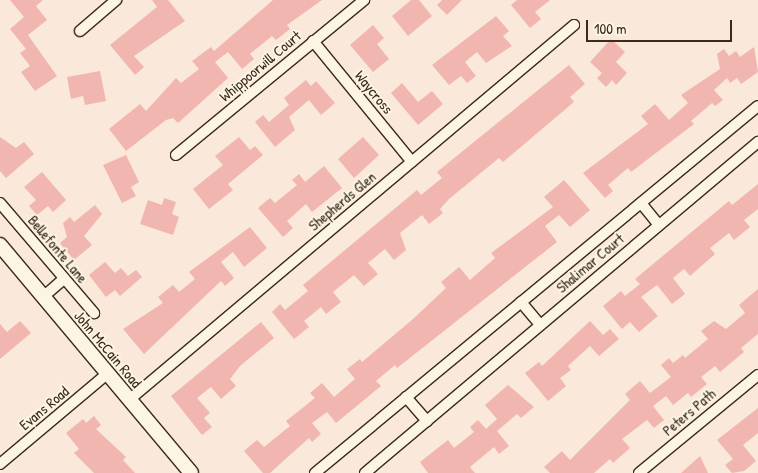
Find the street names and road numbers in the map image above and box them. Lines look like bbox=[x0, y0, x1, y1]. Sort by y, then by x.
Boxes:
street label: Whippoorwill Court bbox=[216, 27, 304, 105]
street label: Waycross bbox=[351, 67, 397, 117]
street label: Shepherds Glen bbox=[305, 168, 379, 234]
street label: Bellefonte Lane bbox=[24, 211, 92, 287]
street label: Shalimar Court bbox=[552, 229, 628, 297]
street label: John McCain Road bbox=[71, 307, 145, 391]
street label: Evans Road bbox=[16, 382, 72, 434]
street label: Peters Path bbox=[659, 385, 719, 439]

